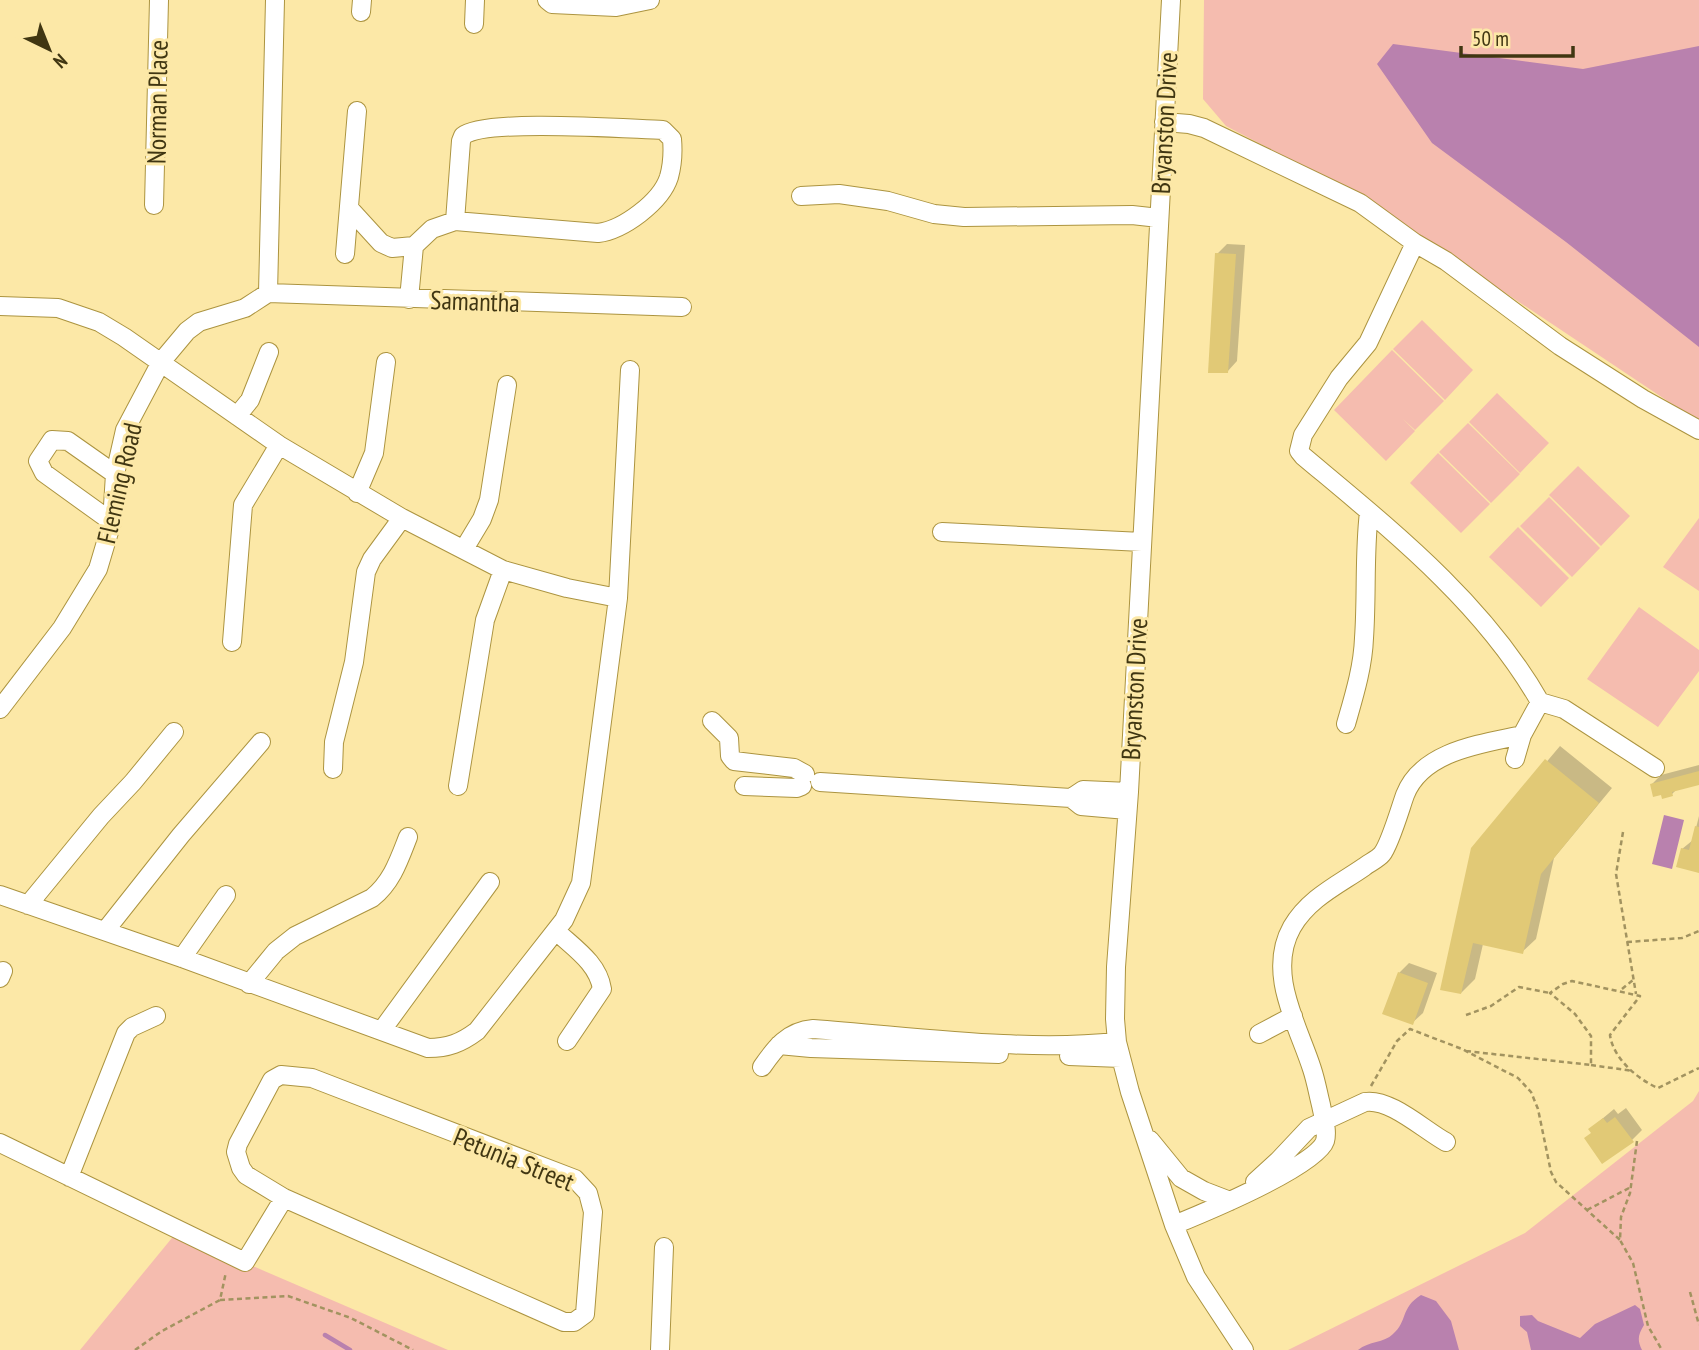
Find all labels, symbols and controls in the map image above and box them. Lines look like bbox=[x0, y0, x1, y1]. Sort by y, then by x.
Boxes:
north arrow bbox=[14, 14, 84, 84]
scale bar bbox=[1461, 14, 1573, 58]
text: 50 m bbox=[1472, 25, 1509, 52]
street label: Norman Place bbox=[139, 40, 175, 164]
text: N bbox=[49, 49, 73, 74]
street label: Bryanston Drive bbox=[1144, 51, 1184, 195]
street label: Samantha bbox=[430, 283, 520, 319]
street label: Fleming Road bbox=[89, 420, 149, 546]
street label: Bryanston Drive bbox=[1114, 617, 1154, 761]
street label: Petunia Street bbox=[449, 1120, 579, 1198]

